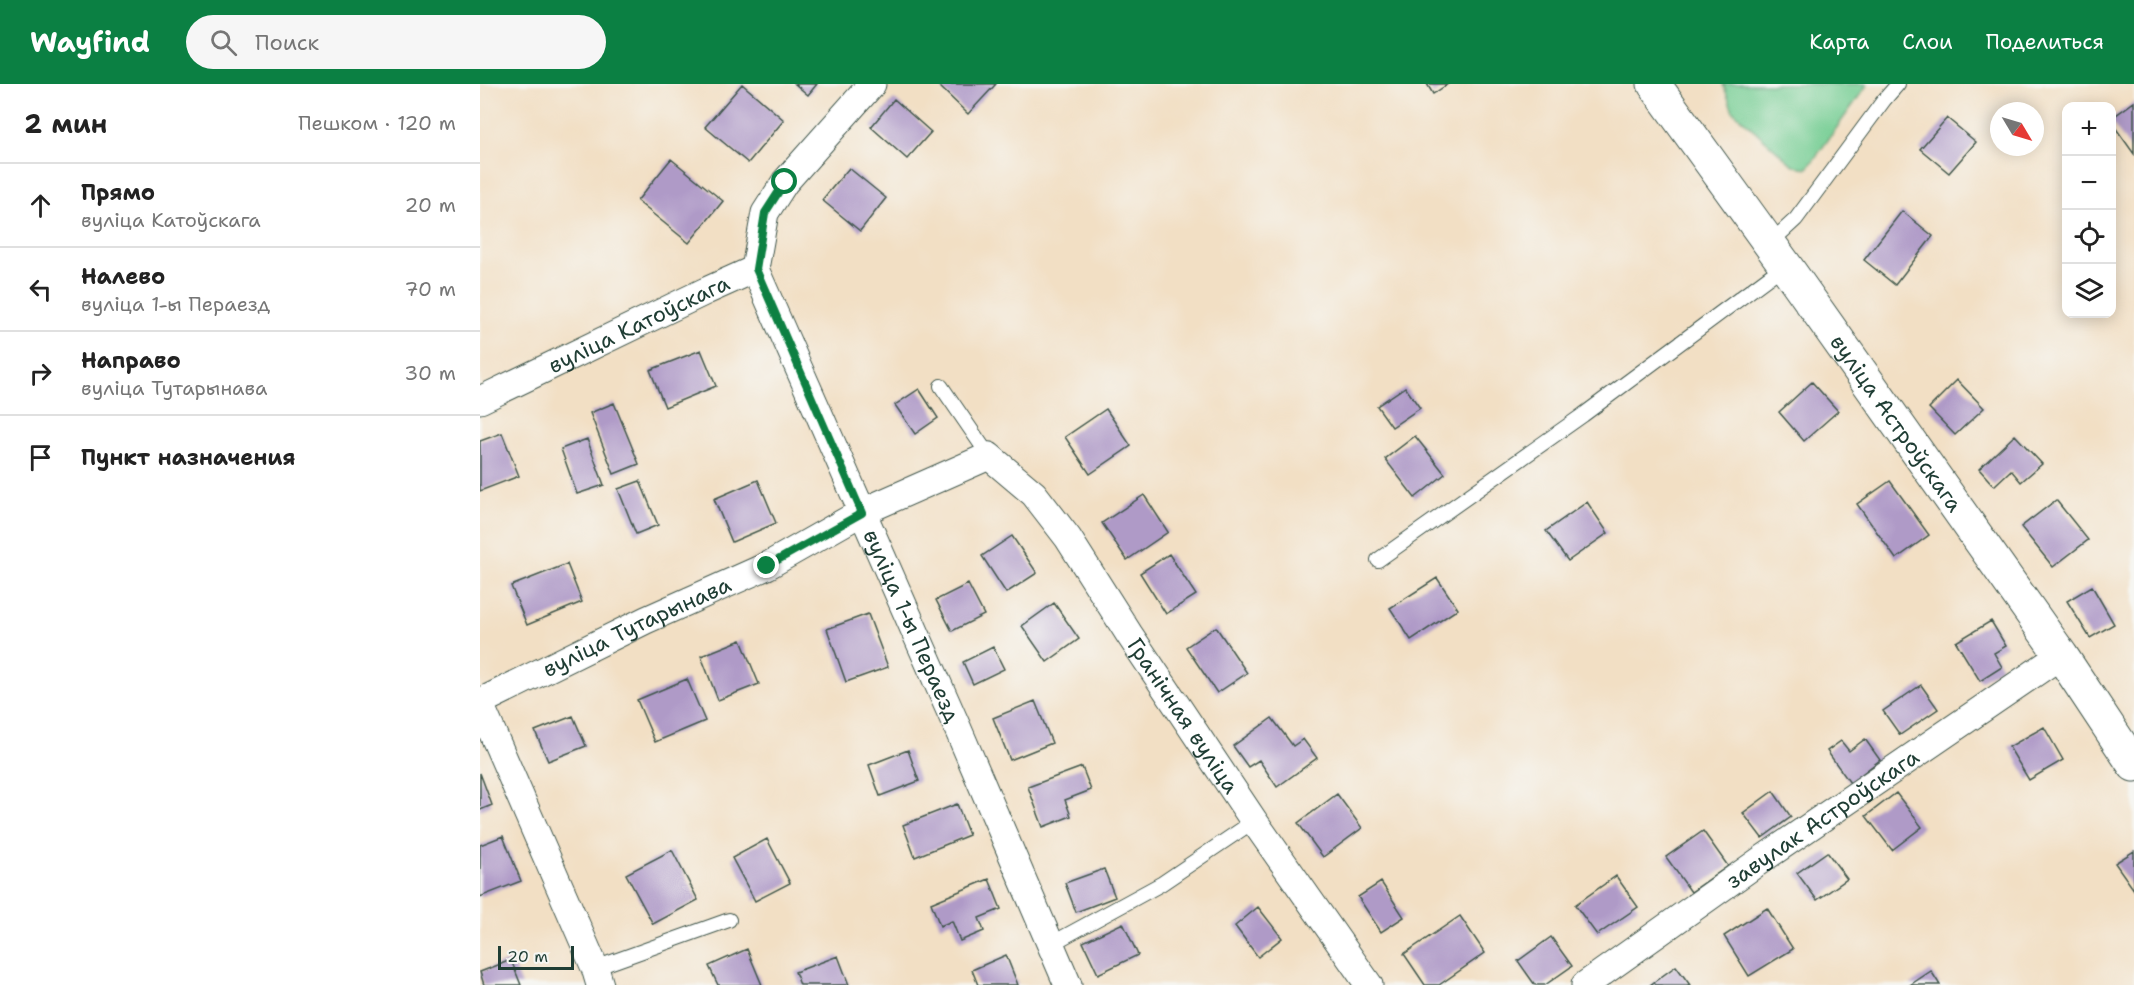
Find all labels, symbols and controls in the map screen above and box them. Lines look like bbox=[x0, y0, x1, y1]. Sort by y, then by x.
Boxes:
search box bbox=[186, 15, 606, 69]
text: Wayfind bbox=[30, 23, 150, 61]
icon: search bbox=[207, 26, 240, 59]
text: Поиск bbox=[255, 28, 319, 57]
text: Карта bbox=[1809, 28, 1869, 56]
text: Слои bbox=[1902, 28, 1953, 56]
text: Поделиться bbox=[1986, 28, 2104, 56]
north arrow bbox=[1990, 102, 2044, 156]
map controls bbox=[2062, 102, 2116, 318]
button: + bbox=[2062, 102, 2116, 156]
text: 2 мин bbox=[24, 106, 107, 141]
text: Пешком · 120 m bbox=[298, 110, 456, 136]
button: − bbox=[2062, 156, 2116, 210]
route start bbox=[771, 168, 797, 194]
text: Прямо bbox=[81, 178, 155, 207]
icon: ahead bbox=[24, 189, 57, 222]
text: 20 m bbox=[405, 192, 456, 218]
text: вуліца Катоўскага bbox=[81, 207, 261, 233]
button: locate bbox=[2062, 210, 2116, 264]
text: Налево bbox=[81, 262, 165, 291]
button: layers bbox=[2062, 264, 2116, 318]
street label: вуліца Катоўскага bbox=[543, 268, 734, 380]
icon: left bbox=[24, 273, 57, 306]
text: 70 m bbox=[404, 276, 456, 302]
text: вуліца 1-ы Пераезд bbox=[81, 291, 270, 317]
street label: вуліца Астроўскага bbox=[1824, 329, 1969, 518]
text: Направо bbox=[81, 346, 181, 375]
icon: right bbox=[24, 357, 57, 390]
text: 30 m bbox=[404, 360, 456, 386]
text: вуліца Тутарынава bbox=[81, 375, 268, 401]
icon: arrive bbox=[24, 441, 57, 474]
text: Пункт назначения bbox=[81, 443, 295, 472]
street label: вуліца 1-ы Пераезд bbox=[857, 525, 967, 727]
route end bbox=[753, 552, 779, 578]
street label: вуліца Тутарынава bbox=[538, 570, 736, 684]
street label: Гранічная вуліца bbox=[1121, 632, 1246, 800]
street label: завулак Астроўскага bbox=[1720, 742, 1925, 895]
scale bar bbox=[498, 943, 574, 970]
text: 20 m bbox=[507, 946, 548, 967]

